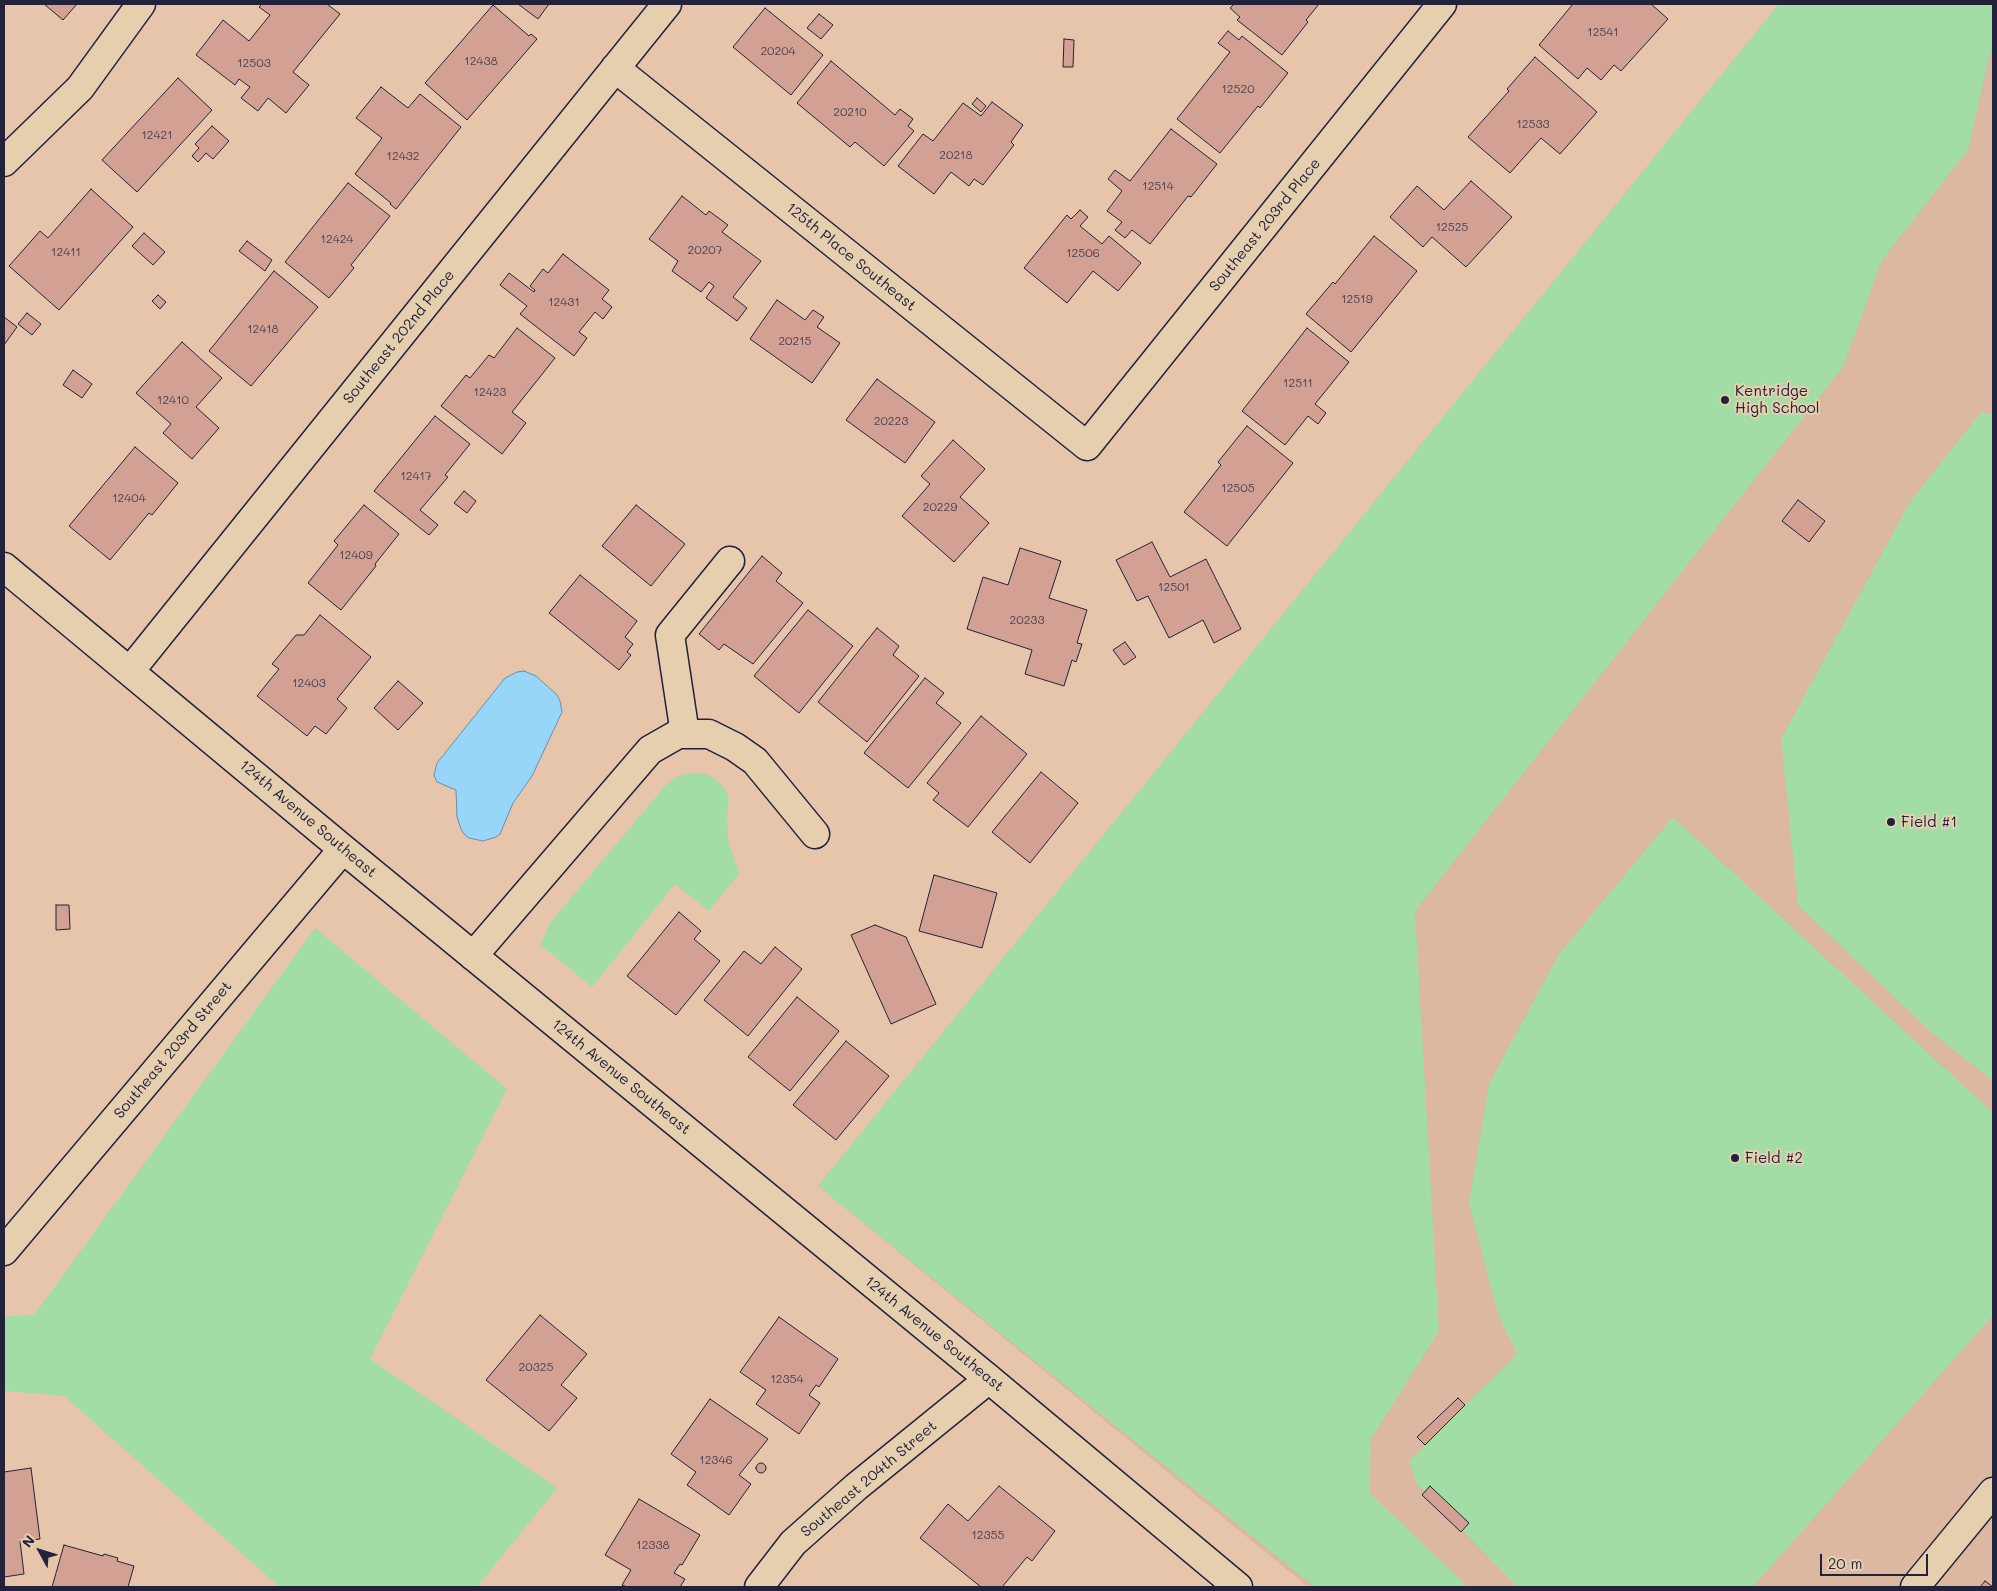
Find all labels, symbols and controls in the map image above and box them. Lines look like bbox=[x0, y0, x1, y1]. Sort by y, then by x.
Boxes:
house number: 12541 bbox=[1587, 25, 1619, 39]
house number: 20204 bbox=[760, 44, 796, 58]
house number: 12438 bbox=[464, 54, 498, 68]
house number: 12503 bbox=[237, 56, 271, 70]
house number: 12520 bbox=[1221, 82, 1255, 96]
house number: 20210 bbox=[833, 105, 867, 119]
house number: 12533 bbox=[1516, 117, 1550, 131]
house number: 12421 bbox=[141, 128, 173, 142]
house number: 20218 bbox=[939, 148, 973, 162]
house number: 12432 bbox=[387, 149, 419, 163]
street label: Southeast 203rd Place bbox=[1206, 155, 1324, 295]
house number: 12514 bbox=[1142, 179, 1174, 193]
street label: 125th Place Southeast bbox=[782, 199, 920, 315]
house number: 12525 bbox=[1436, 220, 1468, 234]
house number: 12424 bbox=[321, 232, 353, 246]
house number: 20207 bbox=[688, 243, 722, 257]
house number: 12411 bbox=[51, 245, 81, 259]
house number: 12506 bbox=[1066, 246, 1100, 260]
street label: Southeast 202nd Place bbox=[339, 266, 459, 408]
house number: 12519 bbox=[1341, 292, 1373, 306]
house number: 12431 bbox=[548, 295, 580, 309]
house number: 12418 bbox=[247, 322, 279, 336]
house number: 20215 bbox=[778, 334, 812, 348]
house number: 12511 bbox=[1283, 376, 1313, 390]
place label: Kentridge High School bbox=[1735, 382, 1820, 417]
house number: 12423 bbox=[474, 385, 506, 399]
house number: 12410 bbox=[157, 393, 189, 407]
marker: Kentridge High School bbox=[1719, 394, 1731, 406]
house number: 20223 bbox=[874, 414, 908, 428]
house number: 12417 bbox=[400, 469, 432, 483]
house number: 12505 bbox=[1221, 481, 1255, 495]
house number: 12404 bbox=[112, 491, 146, 505]
house number: 20229 bbox=[923, 500, 957, 514]
house number: 12409 bbox=[339, 548, 373, 562]
house number: 12501 bbox=[1158, 580, 1190, 594]
house number: 20233 bbox=[1010, 613, 1044, 627]
house number: 12403 bbox=[292, 676, 326, 690]
street label: 124th Avenue Southeast bbox=[236, 756, 380, 882]
place label: Field #1 bbox=[1901, 813, 1957, 831]
marker: Field #1 bbox=[1885, 816, 1897, 828]
street label: Southeast 203rd Street bbox=[110, 978, 236, 1122]
street label: 124th Avenue Southeast bbox=[548, 1015, 694, 1139]
place label: Field #2 bbox=[1745, 1149, 1803, 1167]
marker: Field #2 bbox=[1729, 1152, 1741, 1164]
street label: 124th Avenue Southeast bbox=[861, 1272, 1007, 1396]
house number: 20325 bbox=[519, 1360, 553, 1374]
house number: 12354 bbox=[770, 1372, 804, 1386]
street label: Southeast 204th Street bbox=[797, 1417, 941, 1541]
house number: 12346 bbox=[699, 1453, 733, 1467]
north arrow bbox=[15, 1526, 65, 1576]
house number: 12355 bbox=[971, 1528, 1005, 1542]
text: N bbox=[17, 1531, 39, 1551]
house number: 12338 bbox=[636, 1538, 670, 1552]
scale bar bbox=[1822, 1544, 1930, 1576]
text: 20 m bbox=[1828, 1553, 1862, 1573]

